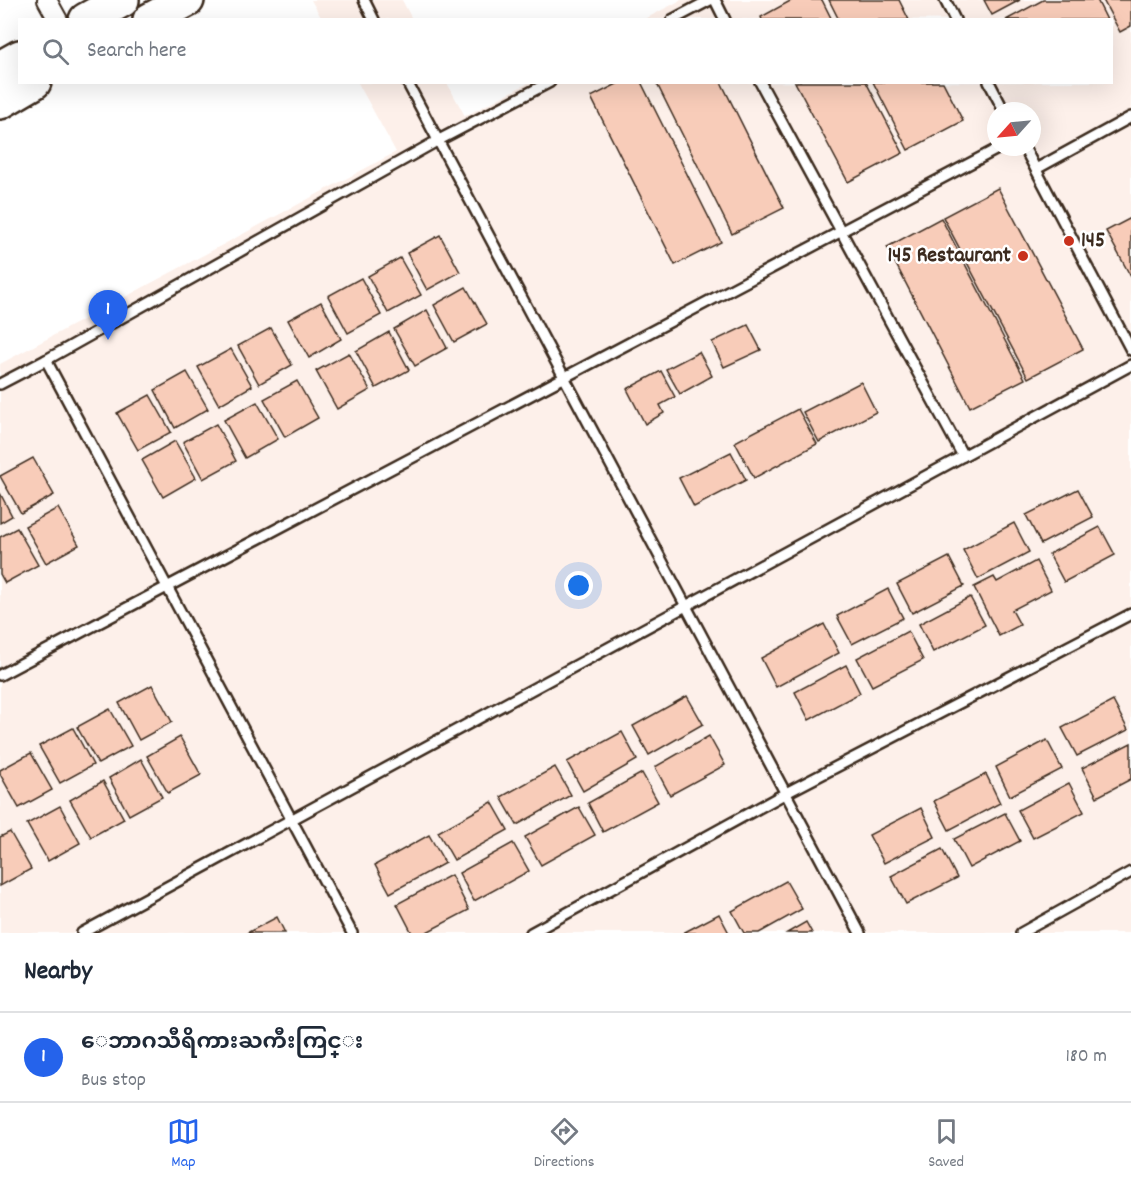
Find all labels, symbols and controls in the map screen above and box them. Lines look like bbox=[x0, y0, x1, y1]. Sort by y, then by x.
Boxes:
search box bbox=[18, 18, 1113, 84]
icon: search bbox=[39, 35, 72, 68]
text: Search here bbox=[87, 36, 186, 67]
north arrow bbox=[987, 102, 1041, 156]
place label: 145 bbox=[1081, 226, 1105, 257]
marker: 145 bbox=[1062, 234, 1076, 248]
place label: 145 Restaurant bbox=[887, 241, 1012, 272]
marker: 145 Restaurant bbox=[1016, 249, 1030, 263]
pin: 1 bbox=[88, 290, 128, 340]
your location bbox=[564, 571, 593, 600]
text: Nearby bbox=[24, 954, 92, 991]
text: ေဘာဂသီရိကားႀကီးကြင္း bbox=[81, 1028, 363, 1059]
text: 1 bbox=[41, 1043, 46, 1071]
text: 180 m bbox=[1065, 1043, 1107, 1071]
text: Bus stop bbox=[81, 1067, 146, 1095]
tab: Map bbox=[167, 1115, 200, 1174]
tab: Directions bbox=[534, 1115, 594, 1174]
tab: Saved bbox=[928, 1115, 964, 1174]

